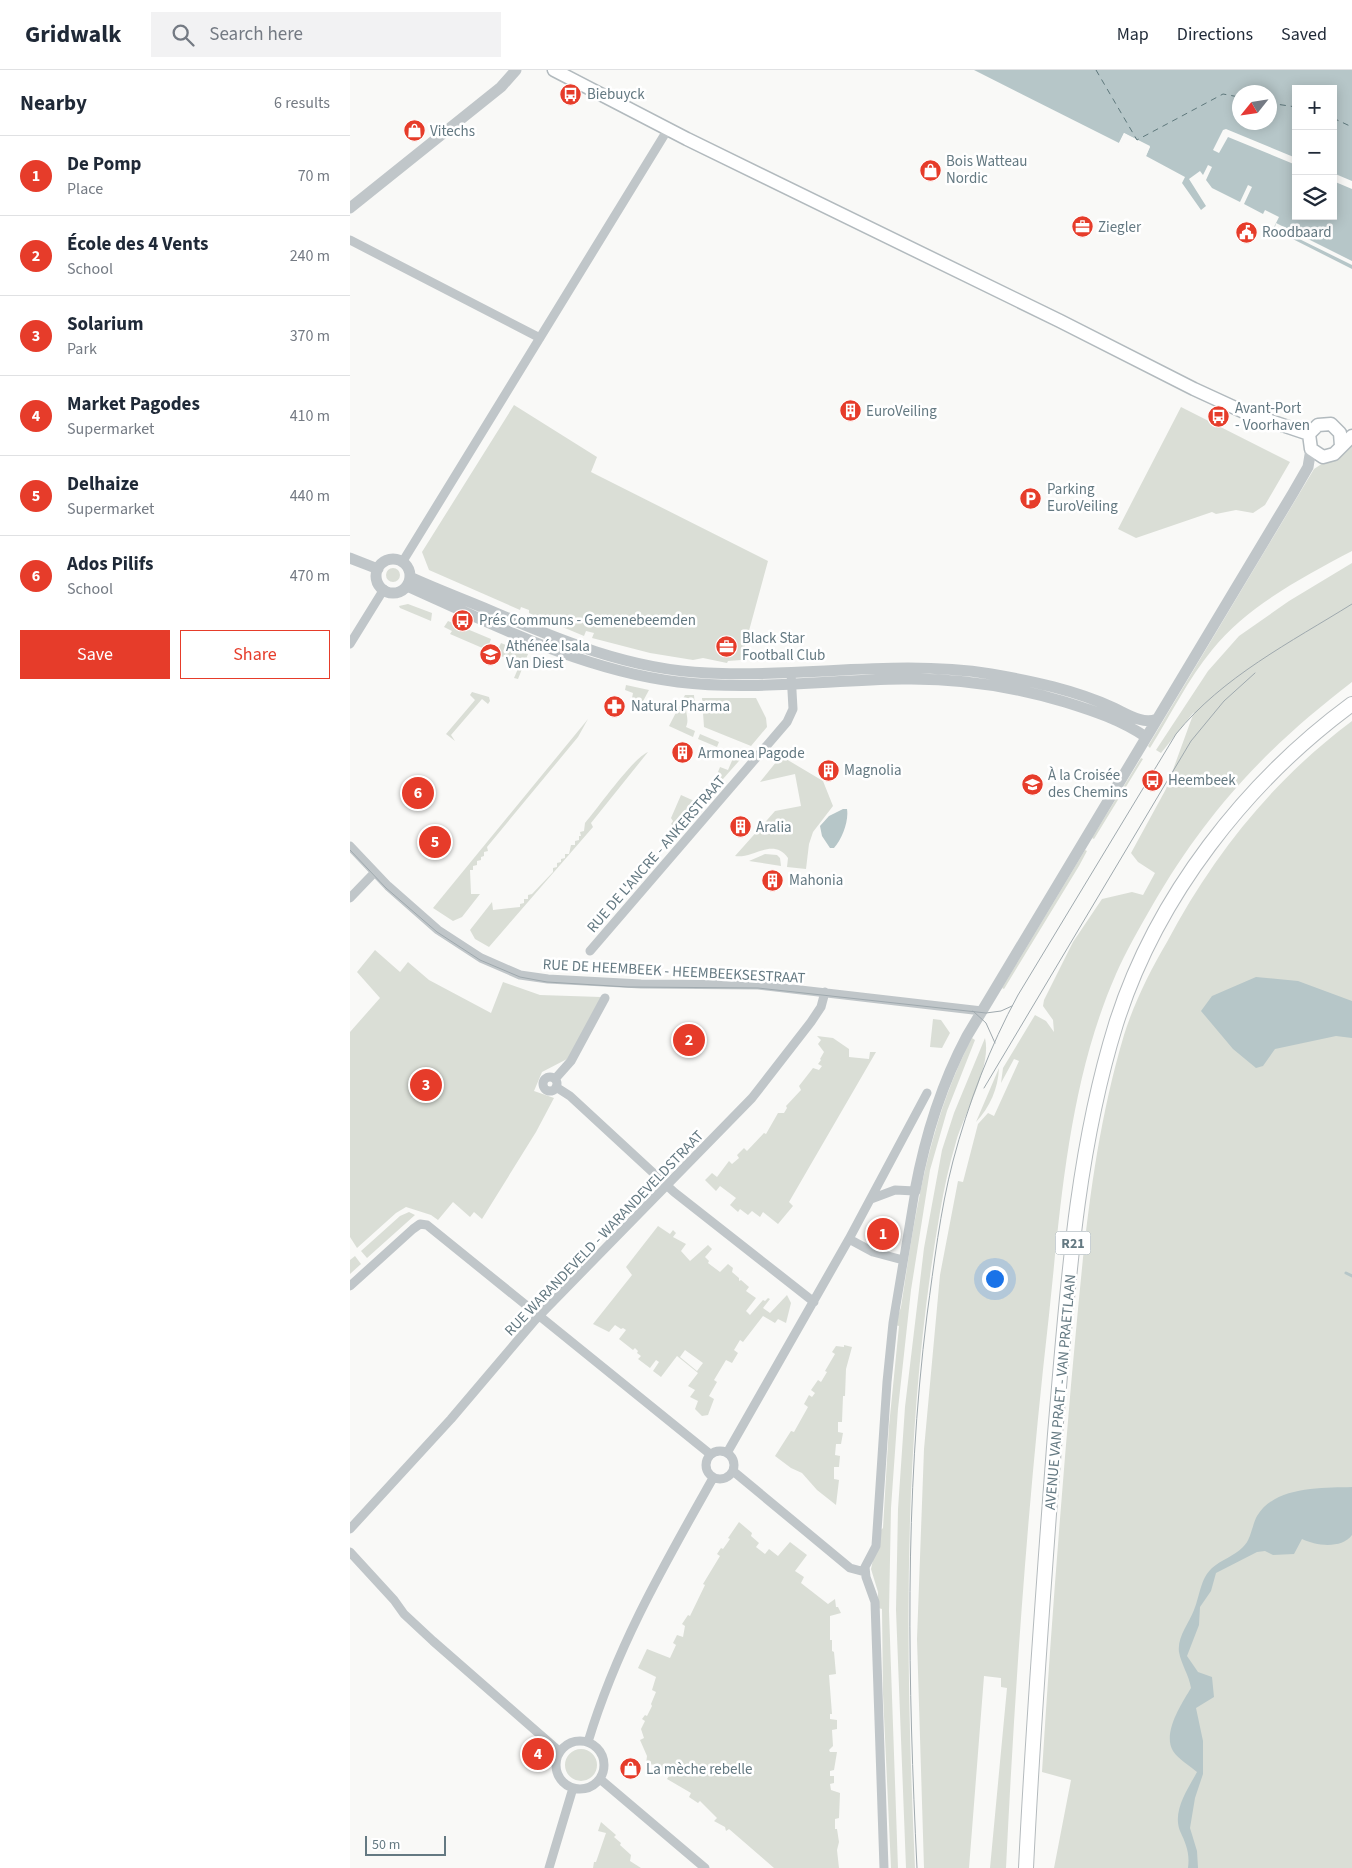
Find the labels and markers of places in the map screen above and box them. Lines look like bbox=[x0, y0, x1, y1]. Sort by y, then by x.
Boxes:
bus stop icon: Biebuyck bbox=[559, 82, 583, 106]
place label: Biebuyck bbox=[587, 84, 645, 105]
shop icon: Vitechs bbox=[402, 119, 426, 143]
place label: Vitechs bbox=[430, 121, 475, 142]
place label: Bois Watteau Nordic bbox=[946, 151, 1027, 189]
shop icon: Bois Watteau Nordic bbox=[918, 158, 942, 182]
office icon: Ziegler bbox=[1070, 215, 1094, 239]
place label: Ziegler bbox=[1098, 217, 1142, 238]
public building icon: Roodbaard bbox=[1234, 220, 1258, 244]
place label: Roodbaard bbox=[1262, 222, 1332, 243]
place label: Avant-Port - Voorhaven bbox=[1235, 398, 1310, 436]
building icon: EuroVeiling bbox=[838, 399, 862, 423]
place label: EuroVeiling bbox=[866, 401, 937, 422]
bus stop icon: Avant-Port - Voorhaven bbox=[1207, 405, 1231, 429]
place label: Parking EuroVeiling bbox=[1047, 479, 1118, 517]
parking icon: Parking EuroVeiling bbox=[1019, 486, 1043, 510]
bus stop icon: Prés Communs - Gemenebeemden bbox=[451, 608, 475, 632]
place label: Prés Communs - Gemenebeemden bbox=[479, 610, 696, 631]
place label: Black Star Football Club bbox=[742, 628, 825, 666]
office icon: Black Star Football Club bbox=[714, 635, 738, 659]
place label: Athénée Isala Van Diest bbox=[506, 636, 590, 674]
school or university icon: Athénée Isala Van Diest bbox=[478, 643, 502, 667]
pharmacy icon: Natural Pharma bbox=[603, 694, 627, 718]
place label: Natural Pharma bbox=[631, 696, 730, 717]
building icon: Armonea Pagode bbox=[670, 741, 694, 765]
place label: Armonea Pagode bbox=[698, 743, 805, 764]
building icon: Magnolia bbox=[816, 758, 840, 782]
place label: Magnolia bbox=[844, 760, 901, 781]
place label: À la Croisée des Chemins bbox=[1048, 765, 1128, 803]
bus stop icon: Heembeek bbox=[1140, 768, 1164, 792]
place label: Heembeek bbox=[1168, 770, 1236, 791]
school or university icon: À la Croisée des Chemins bbox=[1020, 772, 1044, 796]
pin: 6 bbox=[402, 774, 434, 812]
building icon: Aralia bbox=[728, 815, 752, 839]
place label: Aralia bbox=[756, 817, 792, 838]
pin: 5 bbox=[419, 823, 451, 861]
building icon: Mahonia bbox=[761, 868, 785, 892]
place label: Mahonia bbox=[789, 870, 843, 891]
pin: 2 bbox=[673, 1021, 705, 1059]
pin: 3 bbox=[410, 1066, 442, 1104]
pin: 1 bbox=[867, 1215, 899, 1253]
pin: 4 bbox=[522, 1735, 554, 1773]
shop icon: La mèche rebelle bbox=[618, 1757, 642, 1781]
place label: La mèche rebelle bbox=[646, 1759, 753, 1780]

